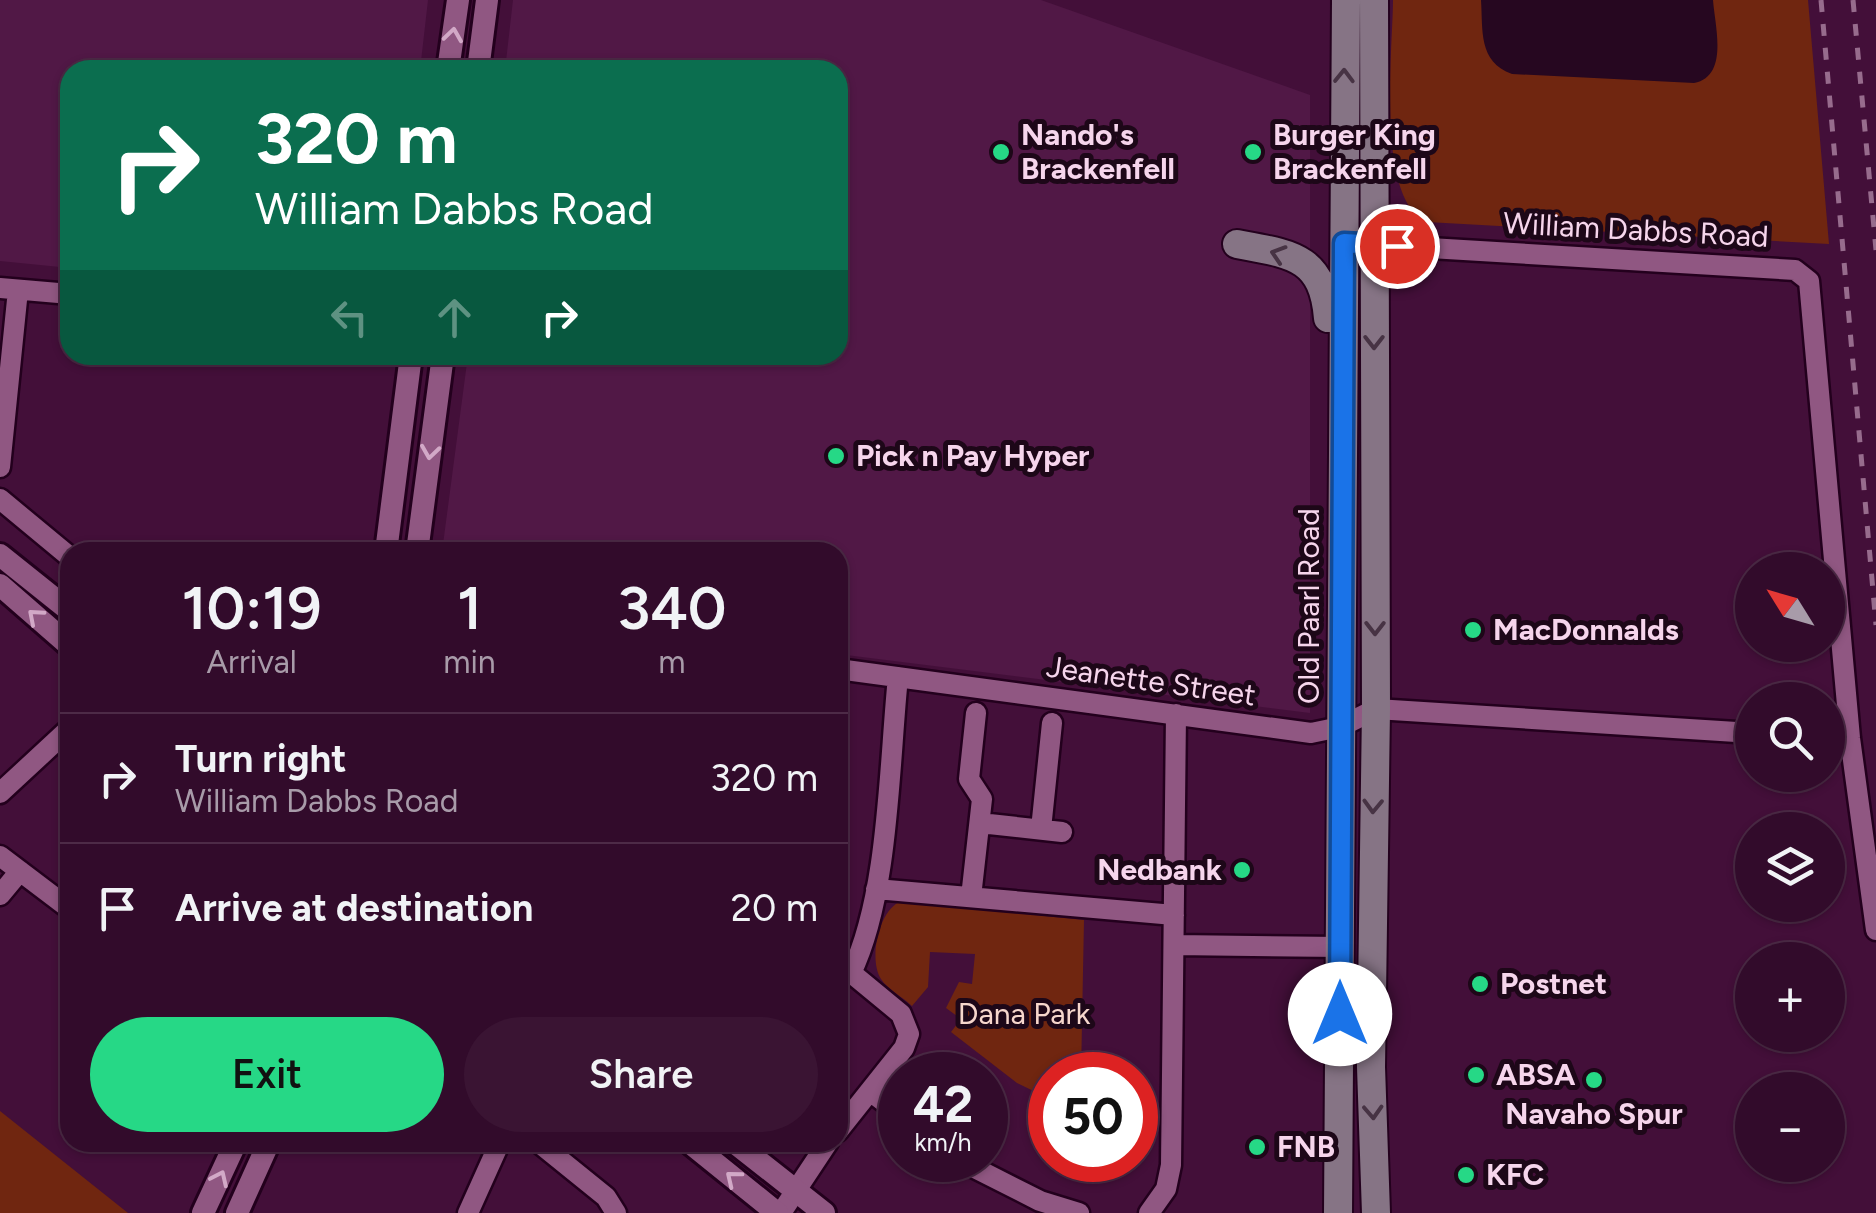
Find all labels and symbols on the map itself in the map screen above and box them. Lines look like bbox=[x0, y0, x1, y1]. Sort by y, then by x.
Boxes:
one-way arrow bbox=[441, 27, 462, 43]
one-way arrow bbox=[1333, 67, 1354, 83]
place label: Nando's Brackenfell bbox=[1021, 116, 1175, 187]
place label: Burger King Brackenfell bbox=[1273, 116, 1436, 187]
marker: Nando's Brackenfell bbox=[990, 141, 1012, 163]
marker: Burger King Brackenfell bbox=[1242, 141, 1264, 163]
pin bbox=[1355, 204, 1440, 289]
street label: William Dabbs Road bbox=[1502, 204, 1770, 255]
one-way arrow bbox=[1271, 245, 1288, 265]
one-way arrow bbox=[1363, 336, 1385, 351]
place label: Pick n Pay Hyper bbox=[856, 437, 1089, 474]
one-way arrow bbox=[420, 444, 441, 460]
marker: Pick n Pay Hyper bbox=[825, 445, 847, 467]
street label: Old Paarl Road bbox=[1290, 508, 1327, 704]
north arrow bbox=[1735, 552, 1845, 662]
one-way arrow bbox=[28, 609, 47, 627]
place label: MacDonnalds bbox=[1493, 611, 1679, 648]
marker: MacDonnalds bbox=[1462, 619, 1484, 641]
one-way arrow bbox=[1364, 622, 1386, 637]
street label: Jeanette Street bbox=[1044, 648, 1258, 713]
one-way arrow bbox=[1362, 799, 1383, 815]
place label: Nedbank bbox=[1097, 851, 1222, 888]
marker: Nedbank bbox=[1231, 859, 1253, 881]
position arrow bbox=[1288, 962, 1392, 1066]
place label: Postnet bbox=[1500, 965, 1607, 1002]
marker: Postnet bbox=[1469, 973, 1491, 995]
park label: Dana Park bbox=[958, 995, 1091, 1032]
speed limit sign: 50 bbox=[1028, 1052, 1158, 1182]
place label: ABSA bbox=[1496, 1056, 1576, 1093]
marker: ABSA bbox=[1465, 1064, 1487, 1086]
marker: Navaho Spur bbox=[1583, 1069, 1605, 1091]
place label: Navaho Spur bbox=[1505, 1095, 1683, 1132]
one-way arrow bbox=[1362, 1104, 1383, 1120]
place label: FNB bbox=[1277, 1128, 1335, 1165]
marker: FNB bbox=[1246, 1136, 1268, 1158]
place label: KFC bbox=[1486, 1156, 1544, 1193]
marker: KFC bbox=[1455, 1164, 1477, 1186]
one-way arrow bbox=[207, 1170, 227, 1188]
one-way arrow bbox=[726, 1172, 744, 1190]

